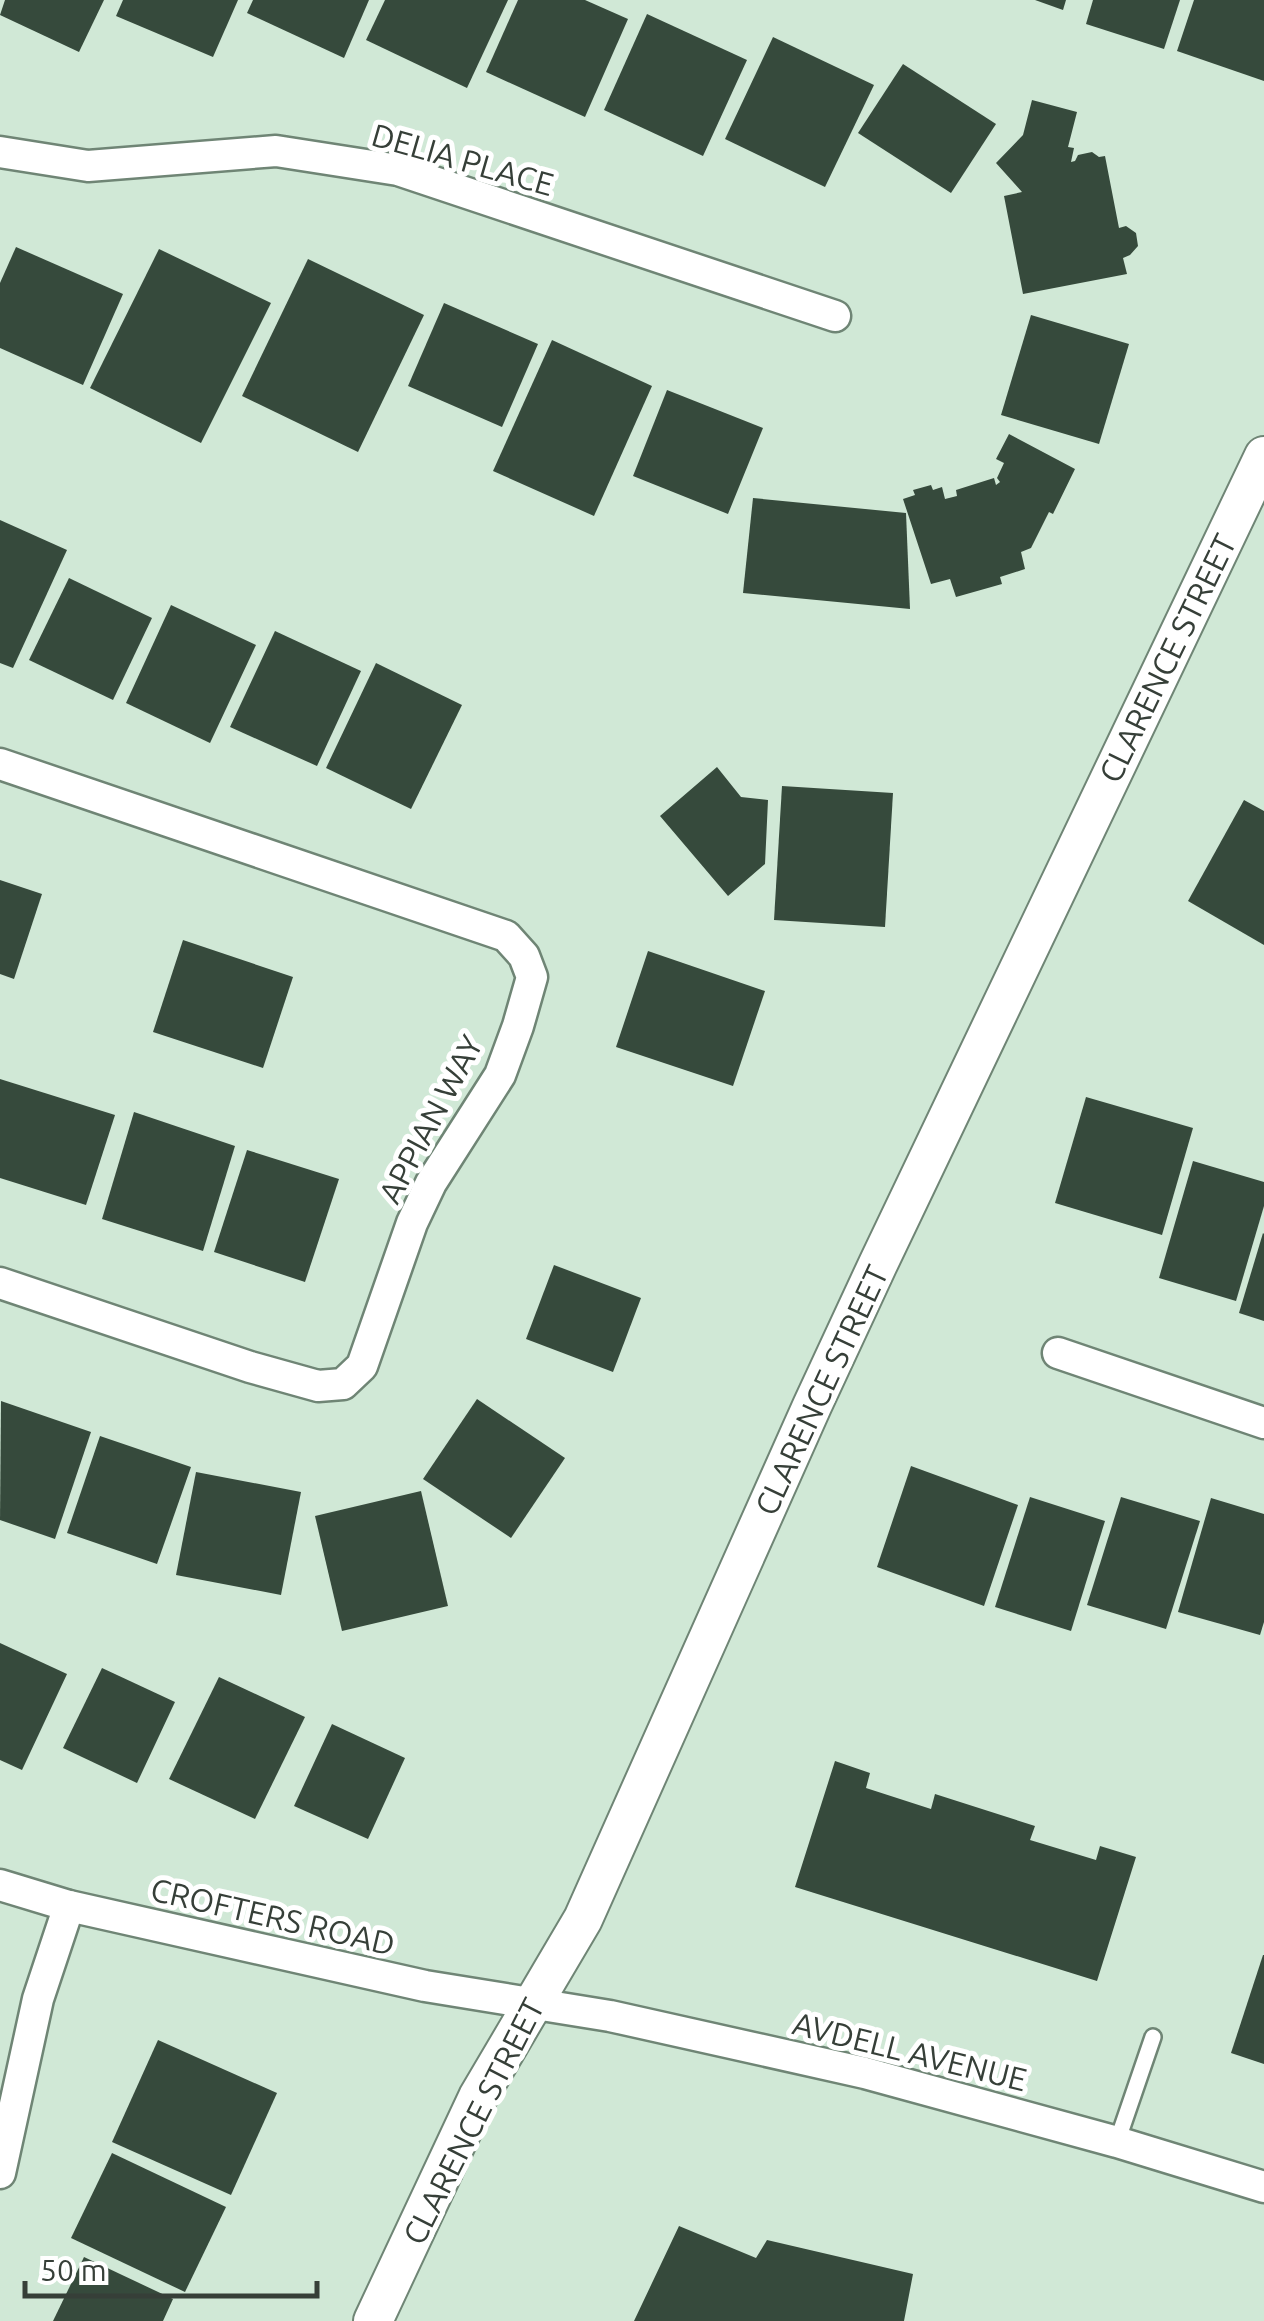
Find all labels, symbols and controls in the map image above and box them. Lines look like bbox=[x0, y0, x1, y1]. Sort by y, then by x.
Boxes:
street label: DELIA PLACE bbox=[368, 116, 558, 202]
street label: CLARENCE STREET bbox=[1091, 528, 1243, 788]
street label: APPIAN WAY bbox=[371, 1029, 489, 1209]
street label: CLARENCE STREET bbox=[747, 1259, 895, 1521]
street label: CROFTERS ROAD bbox=[148, 1870, 398, 1962]
street label: CLARENCE STREET bbox=[395, 1992, 551, 2250]
street label: AVDELL AVENUE bbox=[789, 2005, 1031, 2097]
scale bar bbox=[25, 2236, 318, 2298]
text: 50 m bbox=[40, 2253, 107, 2287]

